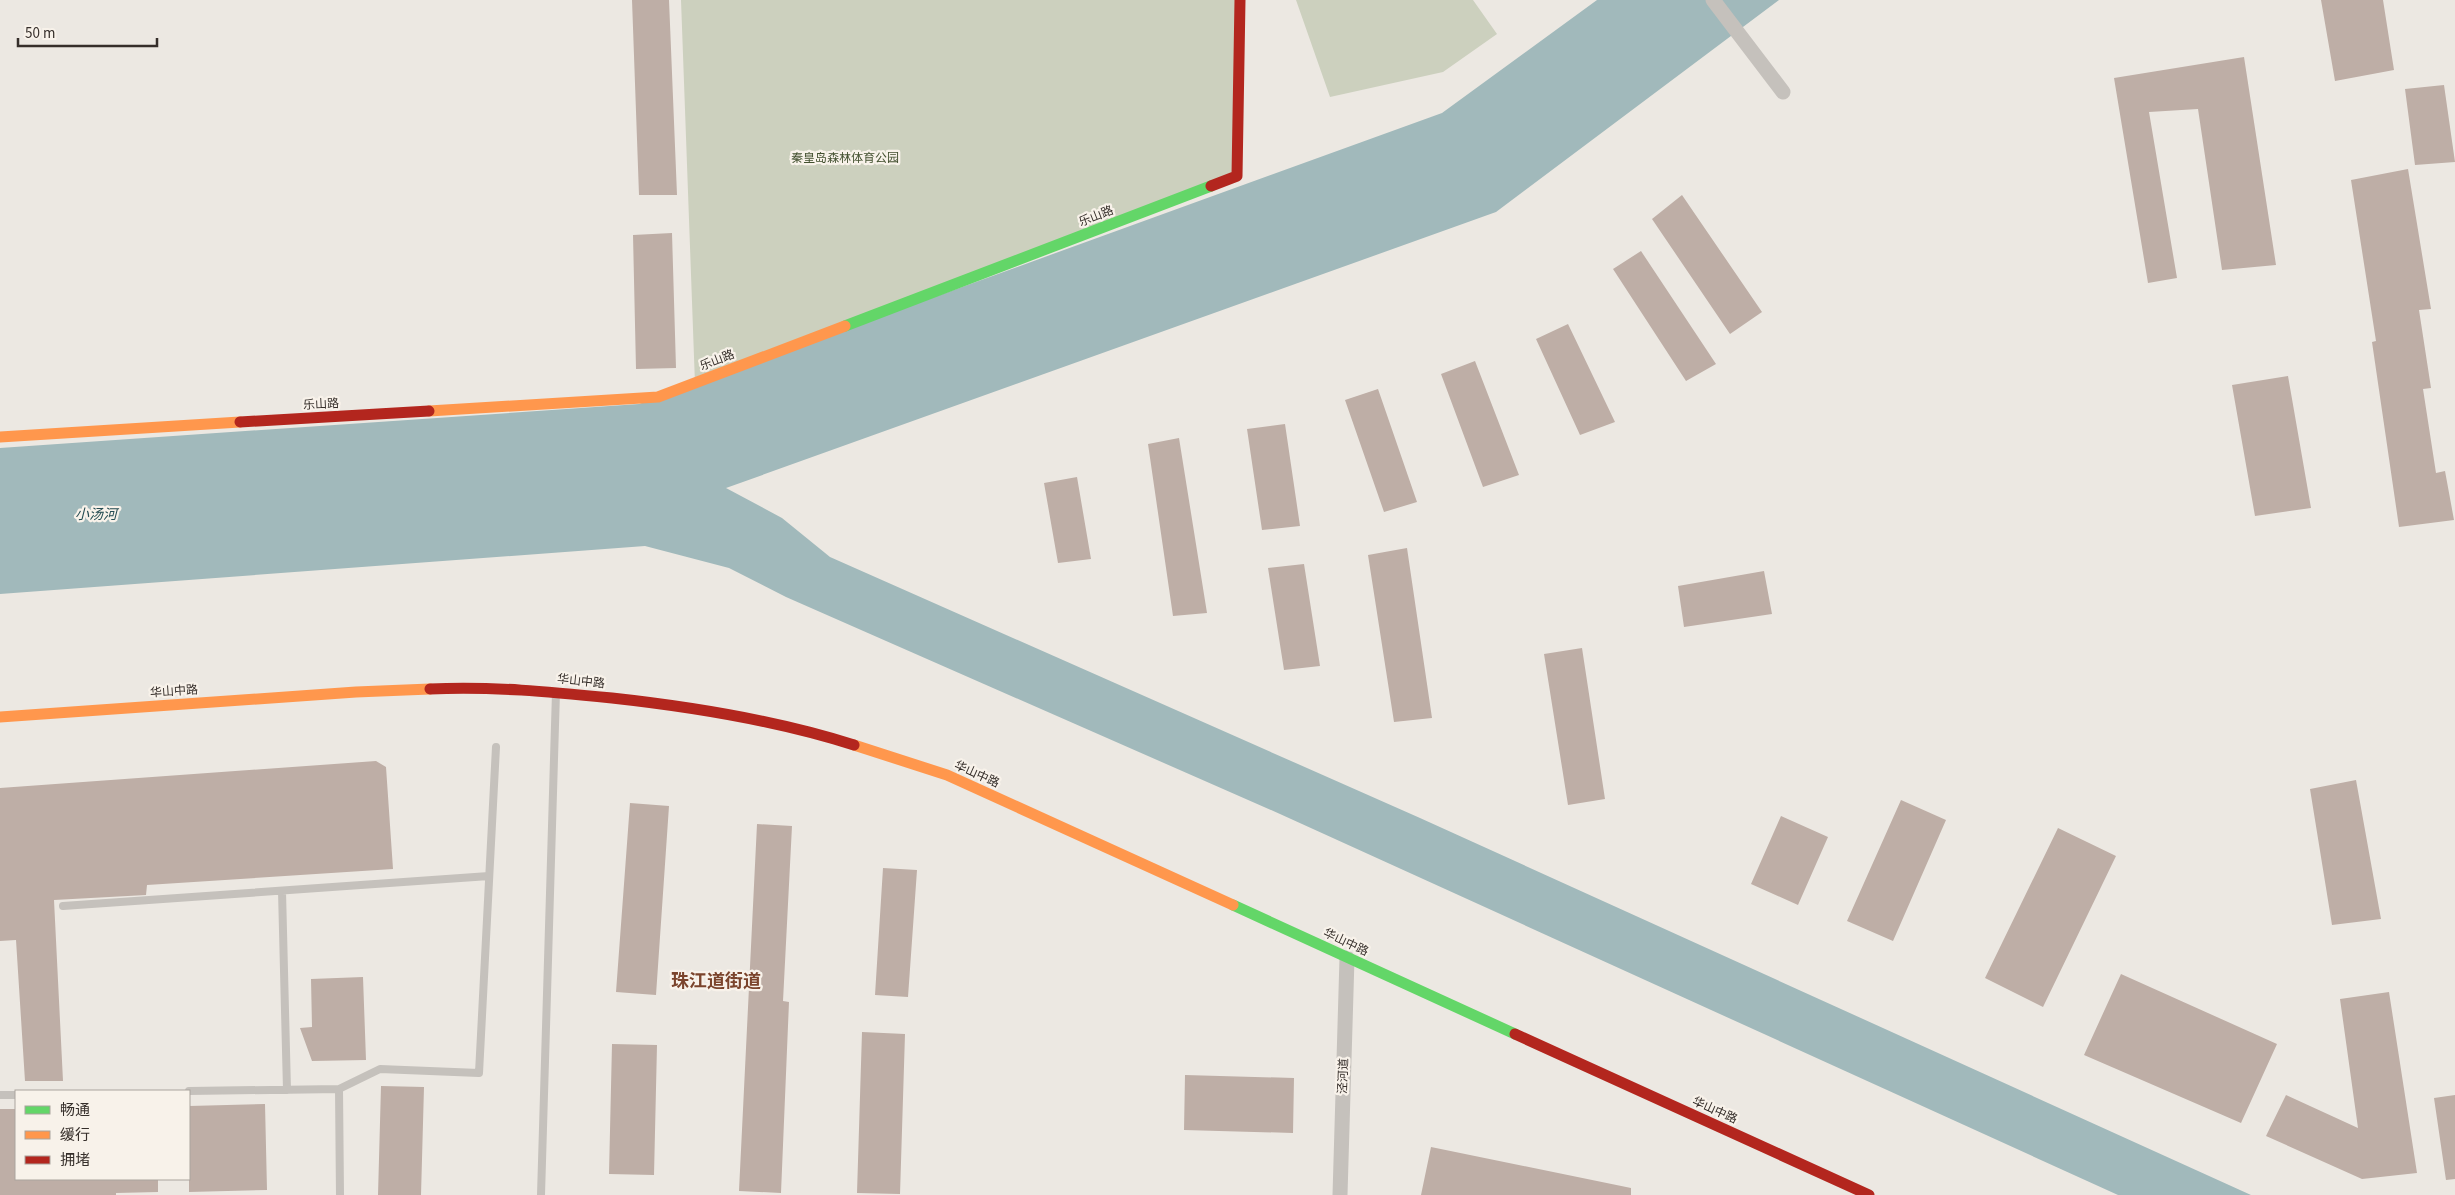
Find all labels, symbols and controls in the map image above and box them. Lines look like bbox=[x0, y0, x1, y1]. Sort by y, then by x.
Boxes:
scale bar bbox=[18, 15, 156, 47]
text: 50 m bbox=[25, 23, 55, 44]
park label: 秦皇岛森林体育公园 bbox=[791, 150, 899, 167]
street label: 乐山路 bbox=[1076, 202, 1116, 231]
street label: 乐山路 bbox=[697, 346, 737, 375]
street label: 乐山路 bbox=[303, 395, 339, 414]
water label: 小汤河 bbox=[75, 505, 120, 525]
street label: 华山中路 bbox=[556, 671, 606, 692]
street label: 华山中路 bbox=[149, 681, 199, 702]
street label: 华山中路 bbox=[951, 757, 1002, 792]
street label: 华山中路 bbox=[1320, 925, 1371, 960]
district label: 珠江道街道 bbox=[671, 969, 761, 994]
street label: 泾河道 bbox=[1334, 1058, 1353, 1094]
legend bbox=[15, 1090, 190, 1180]
street label: 华山中路 bbox=[1689, 1093, 1740, 1128]
text: 畅通 bbox=[60, 1100, 90, 1121]
text: 缓行 bbox=[60, 1125, 90, 1146]
text: 拥堵 bbox=[60, 1150, 90, 1171]

